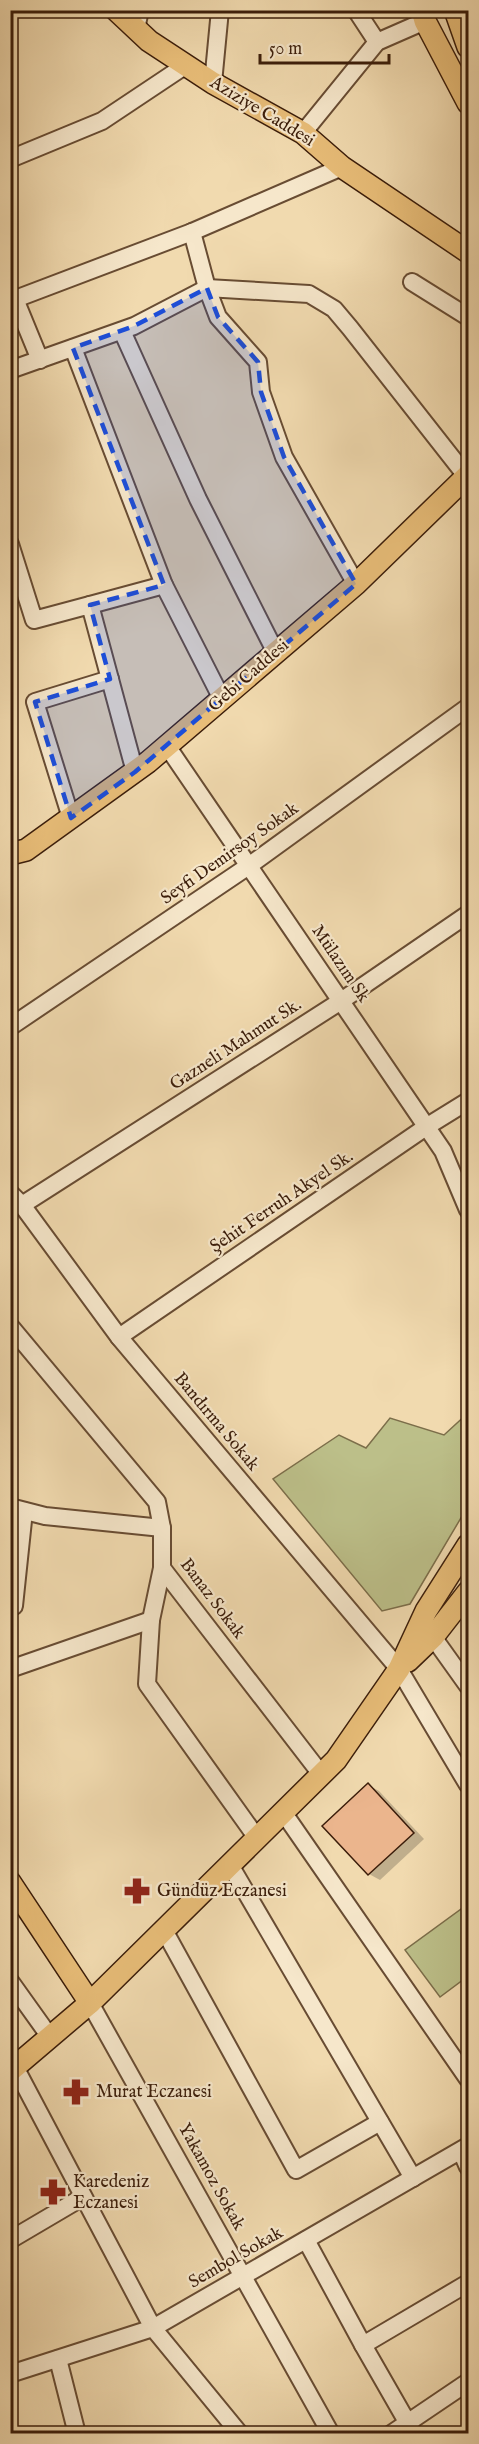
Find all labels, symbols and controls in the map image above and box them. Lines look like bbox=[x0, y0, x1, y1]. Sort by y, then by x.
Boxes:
scale bar bbox=[260, 27, 389, 65]
text: 50 m bbox=[269, 38, 302, 61]
street label: Aziziye Caddesi bbox=[204, 71, 319, 152]
street label: Gebi Caddesi bbox=[204, 634, 294, 718]
street label: Seyfi Demirsoy Sokak bbox=[156, 798, 304, 910]
street label: Mülazım Sk bbox=[306, 921, 375, 1007]
street label: Gazneli Mahmut Sk. bbox=[166, 994, 306, 1096]
street label: Şehit Ferruh Akyel Sk. bbox=[206, 1145, 358, 1259]
street label: Bandırma Sokak bbox=[168, 1368, 264, 1476]
street label: Banaz Sokak bbox=[174, 1554, 250, 1644]
pharmacy icon: Gündüz Eczanesi bbox=[122, 1876, 152, 1906]
place label: Gündüz Eczanesi bbox=[157, 1880, 287, 1903]
pharmacy icon: Murat Eczanesi bbox=[61, 2077, 91, 2107]
place label: Murat Eczanesi bbox=[96, 2081, 212, 2104]
street label: Yakamoz Sokak bbox=[172, 2120, 250, 2235]
place label: Karedeniz Eczanesi bbox=[73, 2171, 149, 2215]
pharmacy icon: Karedeniz Eczanesi bbox=[38, 2177, 68, 2207]
street label: Sembol Sokak bbox=[185, 2222, 288, 2294]

